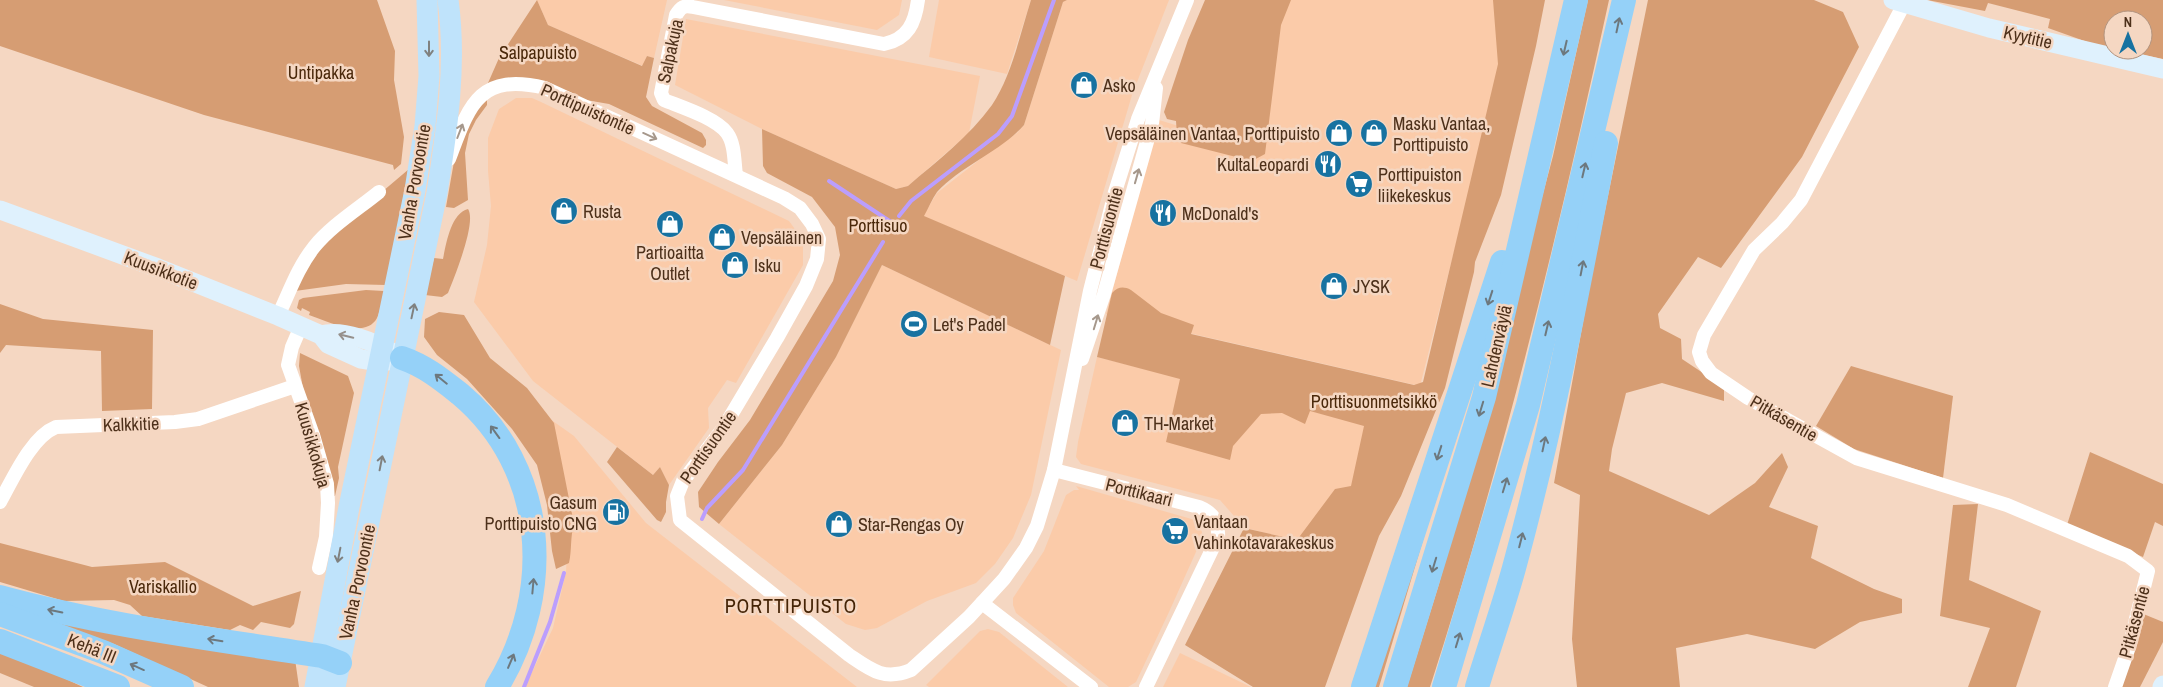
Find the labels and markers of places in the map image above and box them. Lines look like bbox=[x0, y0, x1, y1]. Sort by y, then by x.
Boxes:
shop icon: Asko bbox=[1069, 70, 1099, 100]
place label: Asko bbox=[1102, 73, 1136, 98]
place label: Masku Vantaa, Porttipuisto bbox=[1393, 111, 1490, 157]
shop icon: Vepsäläinen Vantaa, Porttipuisto bbox=[1324, 118, 1354, 148]
shop icon: Masku Vantaa, Porttipuisto bbox=[1359, 118, 1389, 148]
place label: Vepsäläinen Vantaa, Porttipuisto bbox=[1105, 121, 1320, 146]
restaurant icon: KultaLeopardi bbox=[1313, 149, 1343, 179]
place label: KultaLeopardi bbox=[1217, 152, 1309, 177]
place label: Porttipuiston liikekeskus bbox=[1378, 162, 1462, 208]
supermarket icon: Porttipuiston liikekeskus bbox=[1344, 169, 1374, 199]
shop icon: Rusta bbox=[549, 196, 579, 226]
restaurant icon: McDonald's bbox=[1148, 198, 1178, 228]
place label: Rusta bbox=[583, 199, 622, 224]
place label: McDonald's bbox=[1182, 201, 1259, 226]
shop icon: Partioaitta Outlet bbox=[655, 209, 685, 239]
shop icon: Vepsäläinen bbox=[707, 222, 737, 252]
place label: Vepsäläinen bbox=[741, 225, 822, 250]
place label: Partioaitta Outlet bbox=[636, 240, 704, 286]
shop icon: Isku bbox=[720, 250, 750, 280]
place label: Isku bbox=[754, 253, 781, 278]
shop icon: JYSK bbox=[1319, 271, 1349, 301]
place label: JYSK bbox=[1353, 274, 1390, 299]
sports icon: Let's Padel bbox=[899, 309, 929, 339]
place label: Let's Padel bbox=[933, 312, 1006, 337]
shop icon: TH-Market bbox=[1110, 408, 1140, 438]
place label: TH-Market bbox=[1144, 411, 1214, 436]
place label: Gasum Porttipuisto CNG bbox=[485, 490, 597, 536]
fuel station icon: Gasum Porttipuisto CNG bbox=[601, 497, 631, 527]
shop icon: Star-Rengas Oy bbox=[824, 509, 854, 539]
place label: Vantaan Vahinkotavarakeskus bbox=[1194, 509, 1334, 555]
place label: Star-Rengas Oy bbox=[858, 512, 964, 537]
supermarket icon: Vantaan Vahinkotavarakeskus bbox=[1160, 516, 1190, 546]

